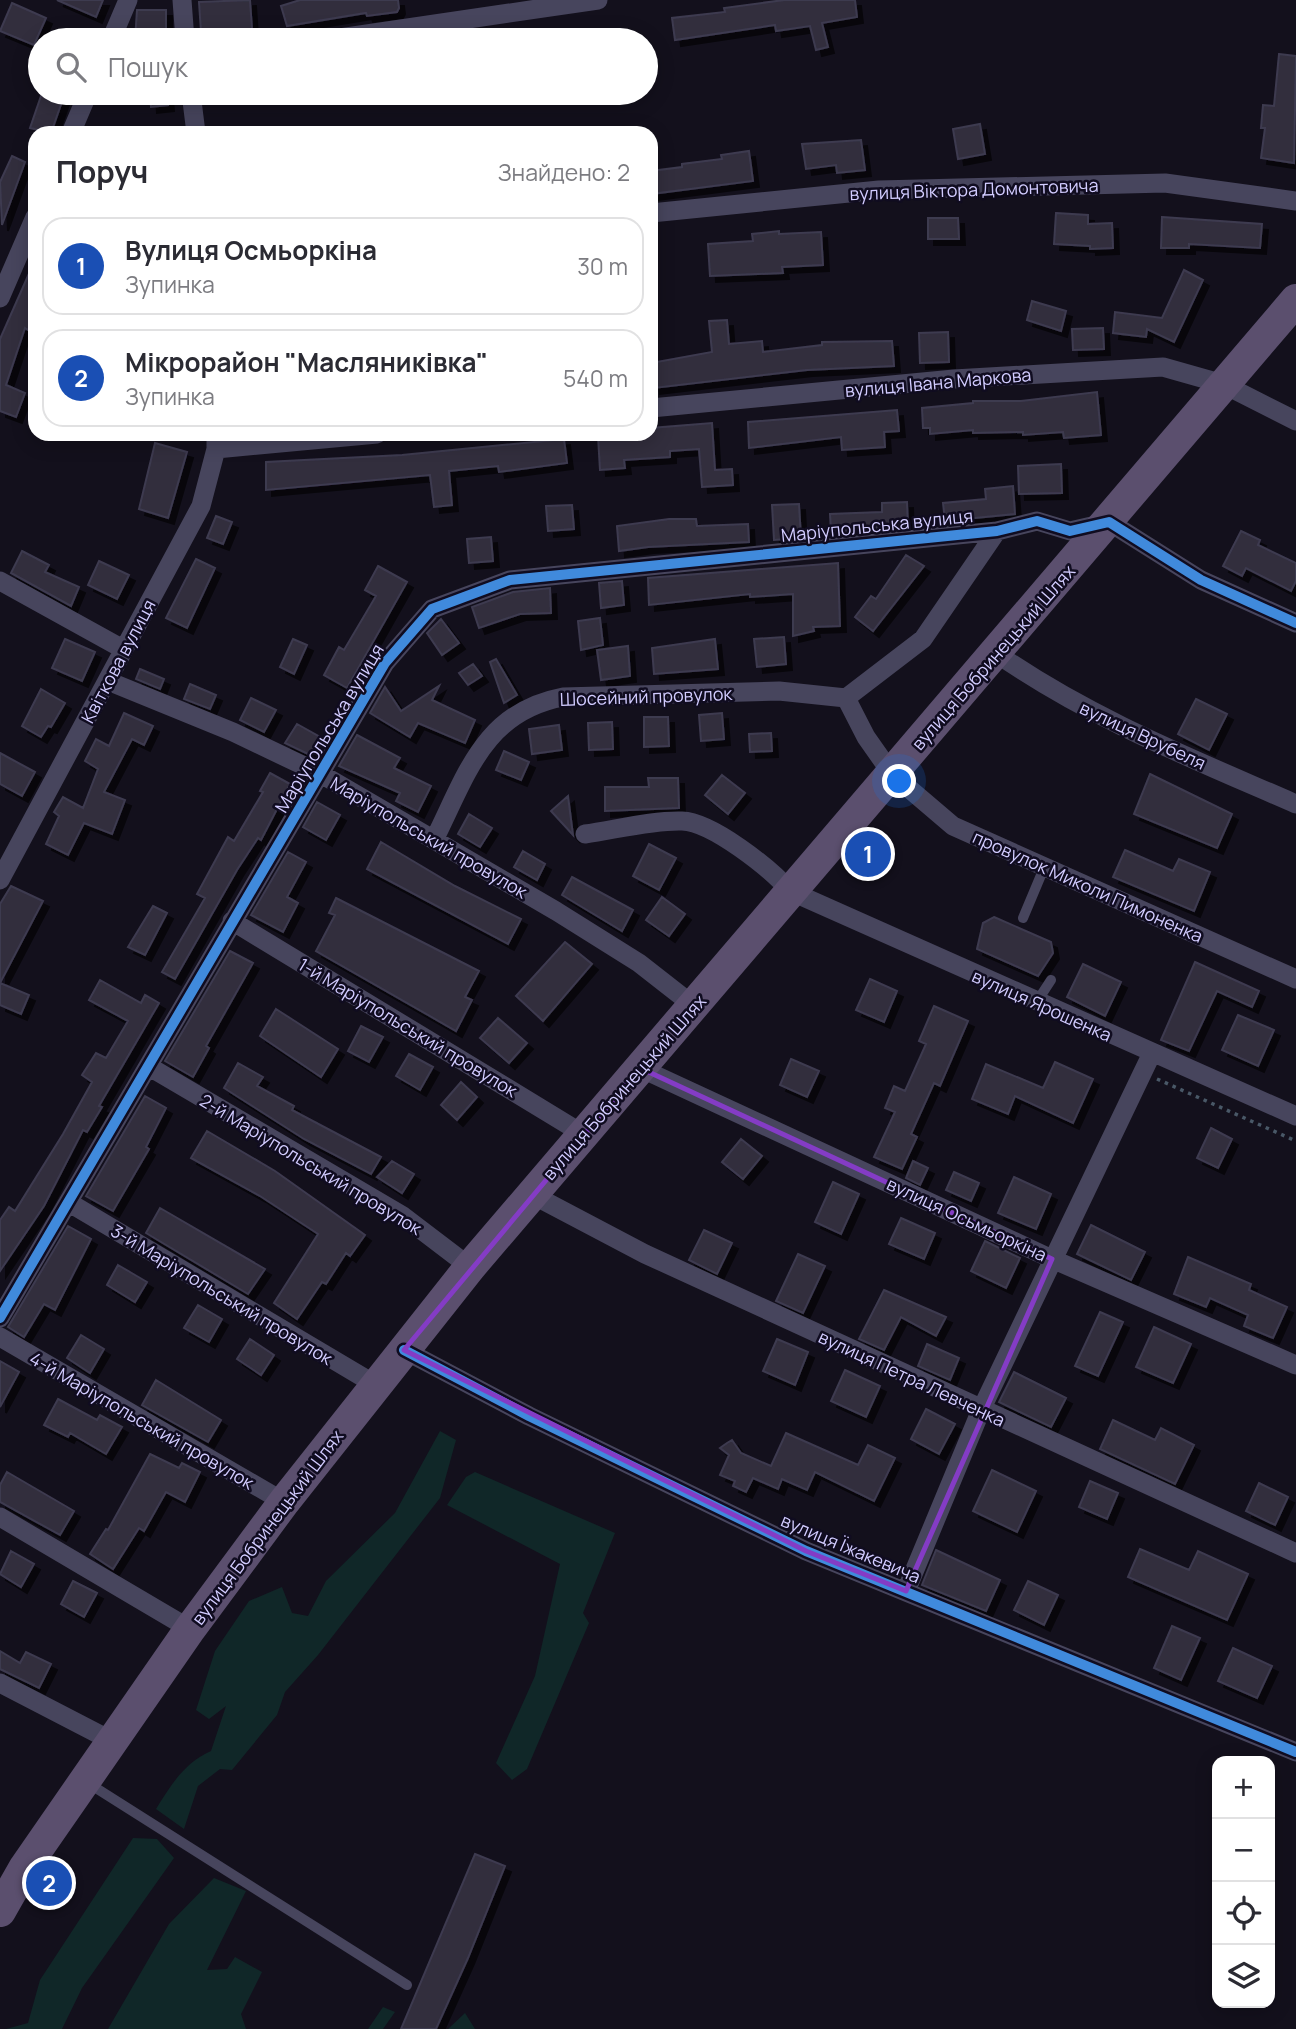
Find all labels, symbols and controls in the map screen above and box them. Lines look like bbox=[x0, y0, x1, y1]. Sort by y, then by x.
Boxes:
search box bbox=[28, 28, 658, 105]
icon: search bbox=[52, 48, 90, 86]
text: Пошук bbox=[108, 49, 188, 85]
text: Поруч bbox=[56, 151, 148, 192]
text: Знайдено: 2 bbox=[498, 156, 630, 188]
street label: вулиця Віктора Домонтовича bbox=[849, 173, 1099, 205]
text: Вулиця Осмьоркіна bbox=[125, 232, 377, 268]
text: 1 bbox=[76, 250, 86, 282]
text: 30 m bbox=[577, 250, 628, 282]
text: Зупинка bbox=[125, 268, 215, 300]
text: Мікрорайон "Масляниківка" bbox=[125, 344, 488, 380]
text: 2 bbox=[74, 362, 88, 394]
text: 540 m bbox=[563, 362, 628, 394]
street label: вулиця Івана Маркова bbox=[844, 362, 1032, 402]
text: Зупинка bbox=[125, 380, 215, 412]
street label: Маріупольська вулиця bbox=[780, 503, 974, 547]
street label: вулиця Бобринецький Шлях bbox=[906, 559, 1080, 755]
street label: Квіткова вулиця bbox=[75, 595, 161, 727]
street label: Маріупольська вулиця bbox=[269, 639, 389, 817]
street label: Шосейний провулок bbox=[559, 681, 734, 711]
street label: вулиця Врубеля bbox=[1076, 695, 1210, 775]
your location bbox=[882, 764, 916, 798]
street label: Маріупольський провулок bbox=[326, 771, 533, 904]
street label: провулок Миколи Пимоненка bbox=[969, 824, 1207, 948]
pin: 1 bbox=[845, 828, 891, 880]
street label: 1-й Маріупольський провулок bbox=[294, 952, 523, 1103]
street label: вулиця Ярошенка bbox=[968, 963, 1116, 1047]
street label: вулиця Бобринецький Шлях bbox=[537, 989, 711, 1185]
street label: 2-й Маріупольський провулок bbox=[196, 1088, 427, 1240]
street label: вулиця Осьмьоркіна bbox=[883, 1171, 1051, 1267]
street label: 3-й Маріупольський провулок bbox=[107, 1218, 338, 1370]
street label: вулиця Петра Левченка bbox=[815, 1324, 1009, 1432]
street label: 4-й Маріупольський провулок bbox=[25, 1346, 259, 1495]
street label: вулиця Бобринецький Шлях bbox=[186, 1424, 348, 1629]
street label: вулиця Їжакевича bbox=[778, 1508, 924, 1588]
map controls bbox=[1212, 1756, 1275, 2008]
button: + bbox=[1212, 1756, 1275, 1819]
button: − bbox=[1212, 1819, 1275, 1882]
pin: 2 bbox=[26, 1857, 72, 1909]
button: locate bbox=[1212, 1882, 1275, 1945]
button: layers bbox=[1212, 1945, 1275, 2008]

